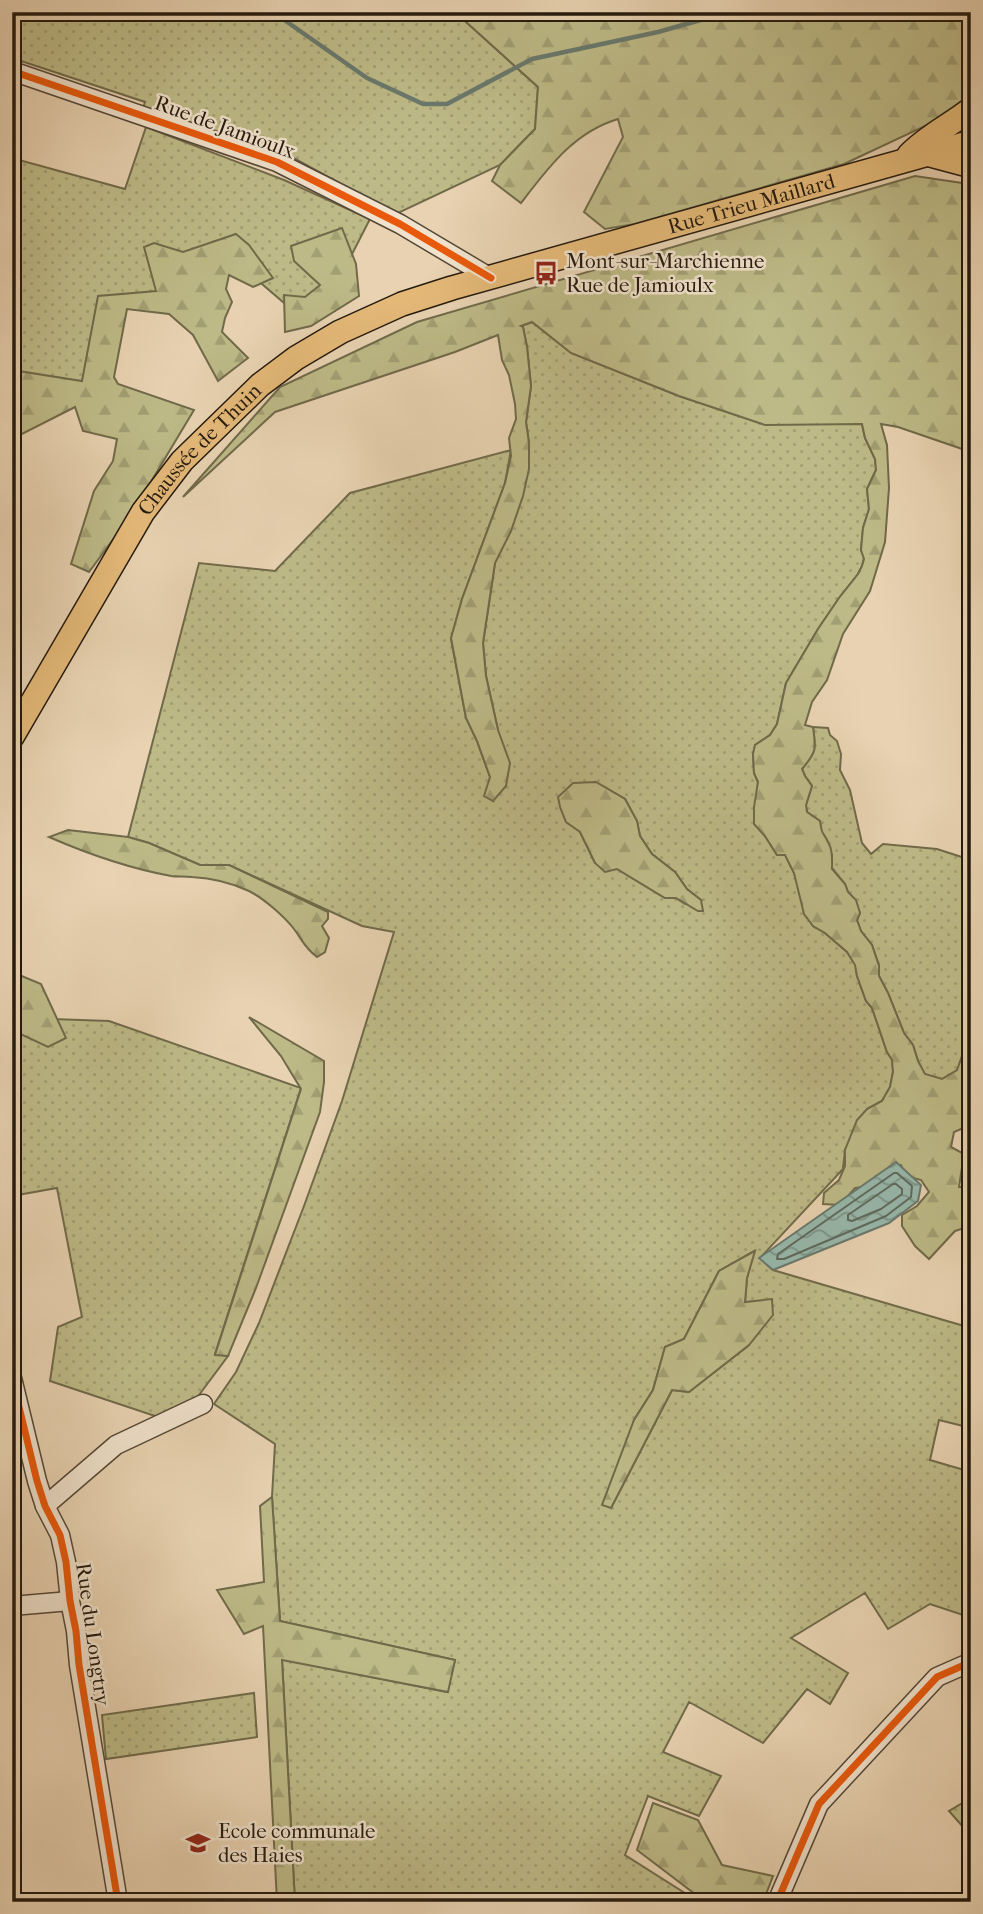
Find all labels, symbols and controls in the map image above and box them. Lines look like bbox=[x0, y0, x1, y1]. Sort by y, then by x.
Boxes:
street label: Rue de Jamioulx bbox=[152, 90, 299, 164]
street label: Rue Trieu Maillard bbox=[665, 169, 838, 239]
place label: Mont-sur-Marchienne Rue de Jamioulx bbox=[566, 249, 764, 297]
bus stop icon: Mont-sur-Marchienne Rue de Jamioulx bbox=[532, 259, 560, 287]
street label: Chaussée de Thuin bbox=[133, 378, 266, 520]
street label: Rue du Longtry bbox=[71, 1561, 115, 1708]
place label: Ecole communale des Haies bbox=[218, 1819, 375, 1867]
school or university icon: Ecole communale des Haies bbox=[184, 1829, 212, 1857]

